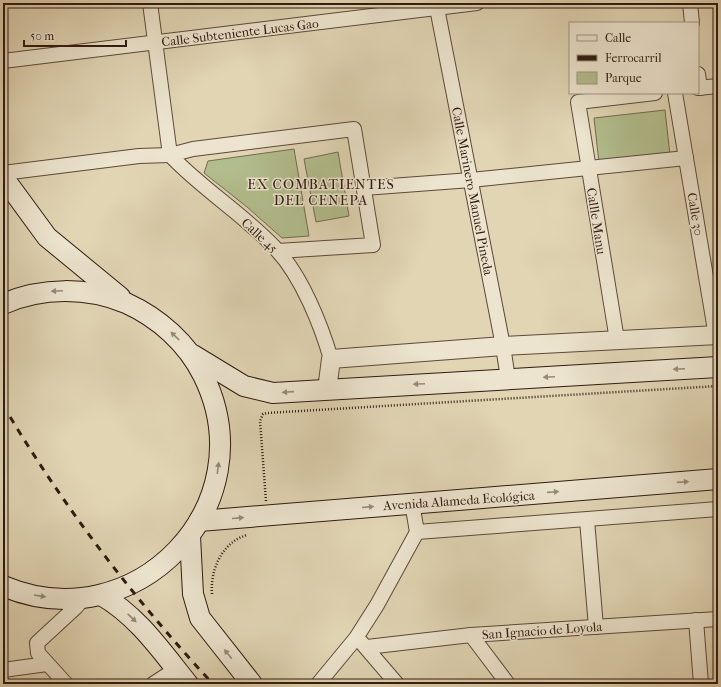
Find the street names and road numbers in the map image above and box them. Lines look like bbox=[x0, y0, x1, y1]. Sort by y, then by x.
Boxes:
street label: Calle Subteniente Lucas Gao bbox=[161, 15, 320, 50]
street label: Calle Marinero Manuel Pineda bbox=[449, 106, 496, 277]
street label: Callle Manu bbox=[584, 187, 609, 256]
street label: Calle 30 bbox=[684, 191, 707, 237]
street label: Calle 45 bbox=[238, 215, 281, 256]
street label: Avenida Alameda Ecológica bbox=[382, 488, 536, 513]
street label: San Ignacio de Loyola bbox=[481, 619, 604, 642]

